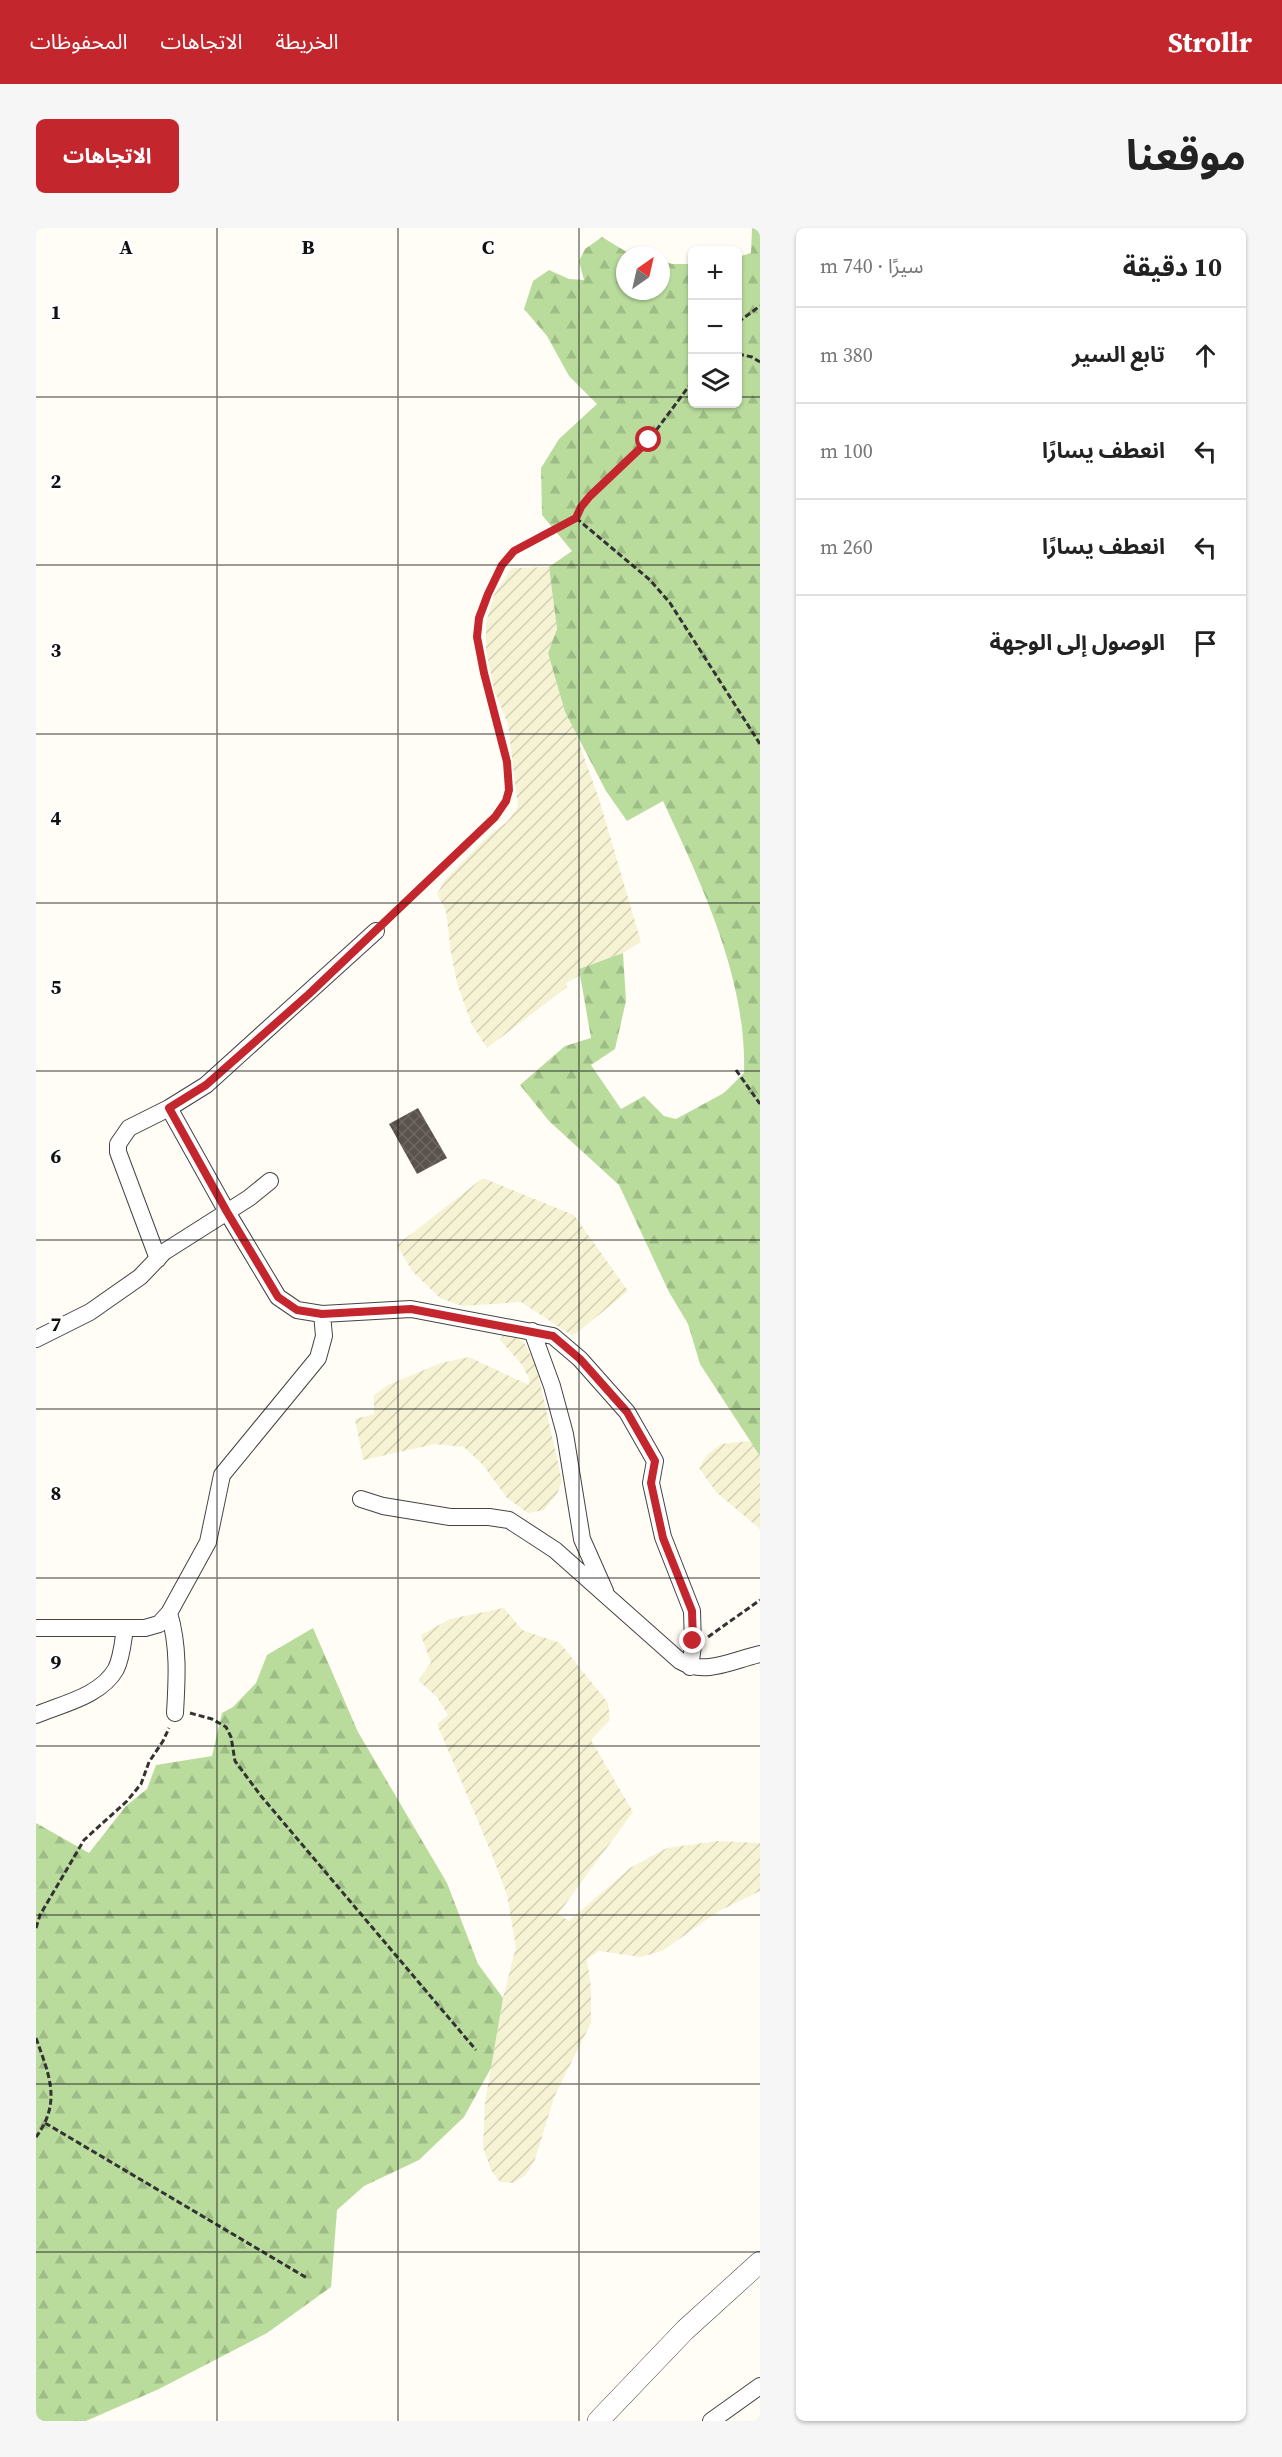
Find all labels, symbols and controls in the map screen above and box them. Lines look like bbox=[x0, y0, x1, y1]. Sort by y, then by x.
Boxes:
text: Strollr bbox=[1168, 23, 1252, 61]
text: المحفوظات bbox=[30, 27, 127, 56]
text: الاتجاهات bbox=[160, 27, 242, 56]
text: الخريطة bbox=[275, 27, 338, 56]
button: الاتجاهات bbox=[36, 119, 179, 193]
text: موقعنا bbox=[1126, 126, 1246, 184]
text: A bbox=[119, 233, 133, 261]
text: B bbox=[301, 233, 315, 261]
text: C bbox=[482, 233, 494, 261]
north arrow bbox=[616, 246, 670, 300]
map controls bbox=[688, 246, 742, 408]
button: + bbox=[688, 246, 742, 300]
text: 10 دقيقة bbox=[1123, 249, 1222, 285]
text: سيرًا · 740 m bbox=[820, 252, 923, 280]
text: 1 bbox=[51, 298, 61, 326]
button: − bbox=[688, 300, 742, 354]
text: تابع السير bbox=[1072, 339, 1165, 369]
icon: ahead bbox=[1189, 339, 1222, 372]
text: 380 m bbox=[820, 341, 873, 369]
button: layers bbox=[688, 354, 742, 408]
route start bbox=[635, 426, 661, 452]
text: انعطف يسارًا bbox=[1042, 435, 1165, 465]
icon: left bbox=[1189, 435, 1222, 468]
text: 100 m bbox=[820, 437, 873, 465]
text: 2 bbox=[51, 467, 62, 495]
text: انعطف يسارًا bbox=[1042, 531, 1165, 561]
icon: left bbox=[1189, 531, 1222, 564]
text: 260 m bbox=[820, 533, 873, 561]
text: الوصول إلى الوجهة bbox=[989, 627, 1165, 657]
icon: arrive bbox=[1189, 627, 1222, 660]
text: 3 bbox=[51, 636, 62, 664]
text: 4 bbox=[51, 804, 62, 832]
text: 5 bbox=[51, 973, 62, 1001]
text: 6 bbox=[51, 1142, 62, 1170]
text: 7 bbox=[51, 1310, 62, 1338]
text: 8 bbox=[51, 1479, 61, 1507]
route end bbox=[679, 1627, 705, 1653]
text: 9 bbox=[51, 1648, 62, 1676]

